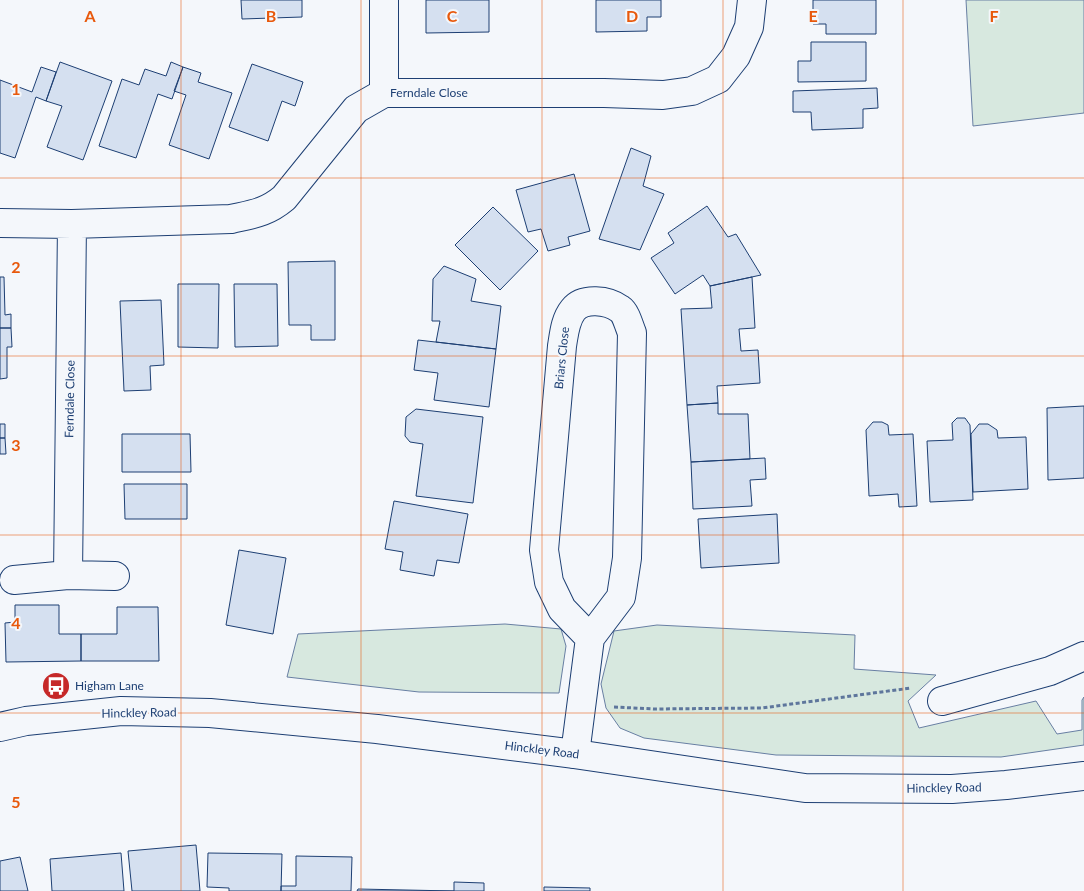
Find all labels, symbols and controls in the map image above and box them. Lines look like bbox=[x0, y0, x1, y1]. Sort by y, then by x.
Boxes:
text: A bbox=[83, 6, 96, 25]
text: B bbox=[266, 6, 276, 25]
text: C bbox=[447, 6, 458, 25]
text: D bbox=[626, 6, 638, 25]
text: E bbox=[808, 6, 818, 25]
text: F bbox=[989, 6, 999, 25]
text: 1 bbox=[11, 79, 21, 98]
street label: Ferndale Close bbox=[390, 85, 468, 100]
text: 2 bbox=[11, 257, 21, 276]
street label: Briars Close bbox=[551, 326, 572, 390]
street label: Ferndale Close bbox=[61, 360, 78, 438]
text: 3 bbox=[11, 435, 21, 454]
text: 4 bbox=[11, 613, 21, 632]
bus stop icon: Higham Lane bbox=[41, 671, 71, 701]
place label: Higham Lane bbox=[75, 678, 144, 693]
street label: Hinckley Road bbox=[101, 704, 177, 721]
street label: Hinckley Road bbox=[504, 737, 580, 762]
street label: Hinckley Road bbox=[906, 779, 982, 796]
text: 5 bbox=[11, 792, 21, 811]

